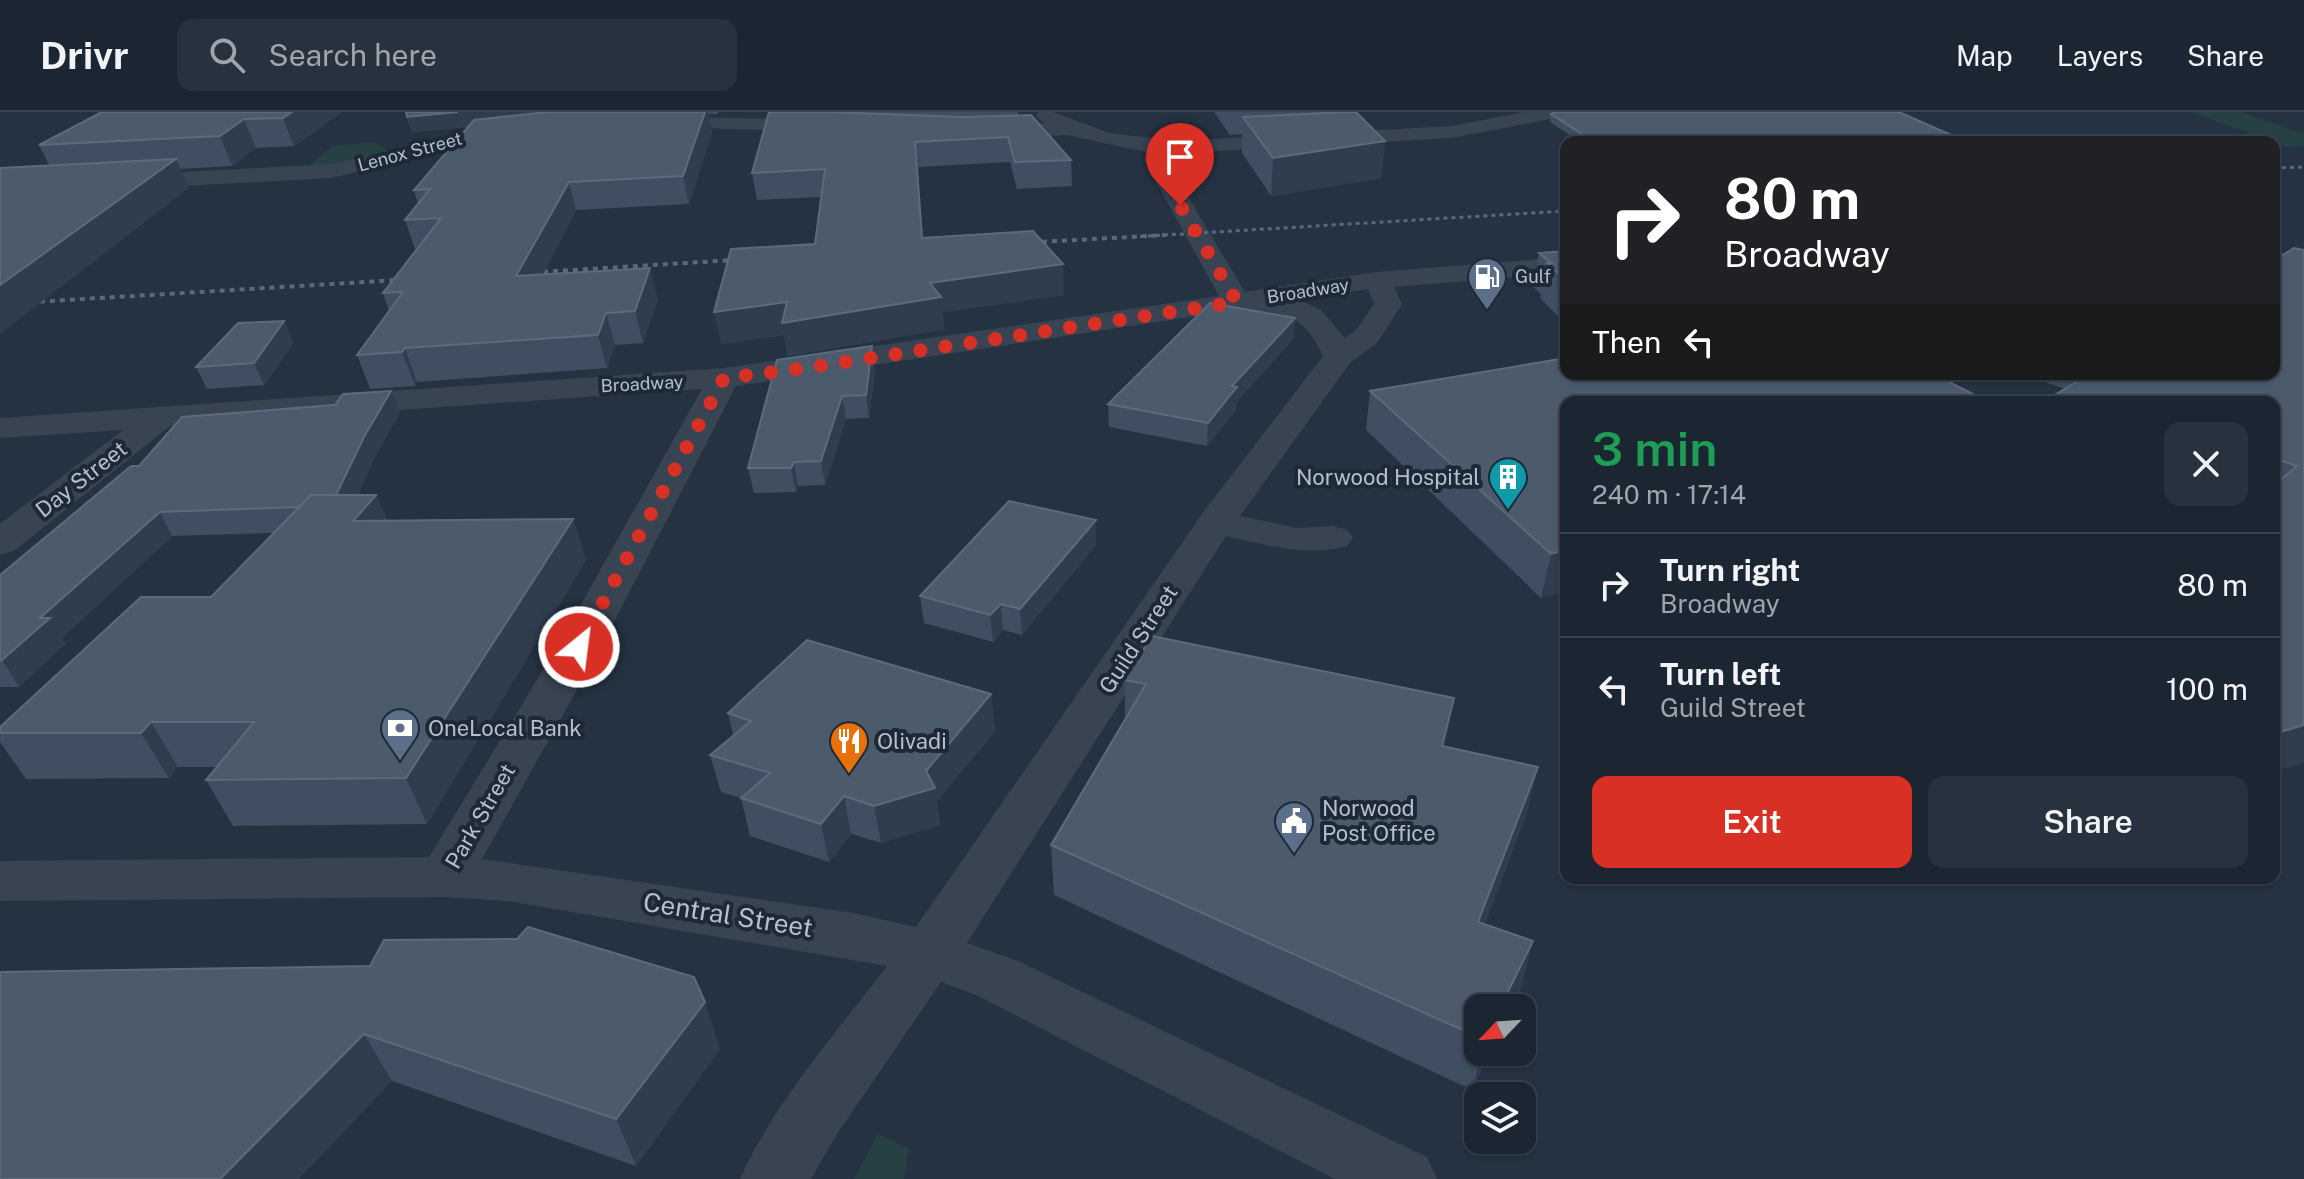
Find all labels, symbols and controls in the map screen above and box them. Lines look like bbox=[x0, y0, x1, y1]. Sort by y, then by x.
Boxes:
search box bbox=[177, 19, 737, 91]
text: Drivr bbox=[40, 33, 129, 78]
icon: search bbox=[205, 33, 249, 77]
text: Search here bbox=[269, 37, 437, 73]
text: Map bbox=[1956, 39, 2013, 72]
text: Layers bbox=[2057, 39, 2143, 72]
text: Share bbox=[2187, 39, 2264, 72]
pin bbox=[1146, 123, 1214, 205]
street label: Lenox Street bbox=[355, 127, 464, 176]
icon: arrive bbox=[1158, 135, 1202, 179]
text: 80 m bbox=[1724, 166, 1860, 232]
icon: right bbox=[1592, 168, 1696, 272]
text: Broadway bbox=[1724, 233, 1890, 275]
fuel station icon: Gulf bbox=[1466, 256, 1508, 311]
place label: Gulf bbox=[1515, 266, 1551, 287]
street label: Broadway bbox=[1265, 274, 1351, 307]
icon: left bbox=[1677, 320, 1721, 364]
text: Then bbox=[1592, 324, 1661, 360]
street label: Broadway bbox=[600, 371, 684, 396]
text: 3 min bbox=[1592, 420, 1717, 477]
button: close bbox=[2164, 422, 2248, 506]
street label: Day Street bbox=[30, 435, 132, 523]
building icon: Norwood Hospital bbox=[1487, 456, 1529, 511]
place label: Norwood Hospital bbox=[1296, 464, 1480, 490]
text: 240 m · 17:14 bbox=[1592, 479, 1746, 510]
text: Turn right bbox=[1660, 552, 1800, 588]
icon: right bbox=[1592, 563, 1636, 607]
text: 80 m bbox=[2177, 567, 2248, 603]
street label: Guild Street bbox=[1093, 580, 1183, 698]
text: Broadway bbox=[1660, 588, 1780, 619]
position arrow bbox=[537, 605, 621, 689]
text: Turn left bbox=[1660, 656, 1781, 692]
icon: left bbox=[1592, 667, 1636, 711]
text: 100 m bbox=[2166, 671, 2248, 707]
text: Guild Street bbox=[1660, 692, 1806, 723]
bank icon: OneLocal Bank bbox=[379, 707, 421, 762]
place label: OneLocal Bank bbox=[428, 715, 582, 741]
restaurant icon: Olivadi bbox=[828, 720, 870, 775]
place label: Olivadi bbox=[877, 728, 947, 754]
street label: Park Street bbox=[440, 759, 520, 873]
button: Exit bbox=[1592, 776, 1912, 868]
button: Share bbox=[1928, 776, 2248, 868]
place label: Norwood Post Office bbox=[1322, 795, 1436, 846]
public building icon: Norwood Post Office bbox=[1273, 800, 1315, 855]
street label: Central Street bbox=[641, 886, 815, 943]
north arrow bbox=[1464, 994, 1536, 1066]
map controls bbox=[1464, 994, 1536, 1154]
button: layers bbox=[1464, 1082, 1536, 1154]

